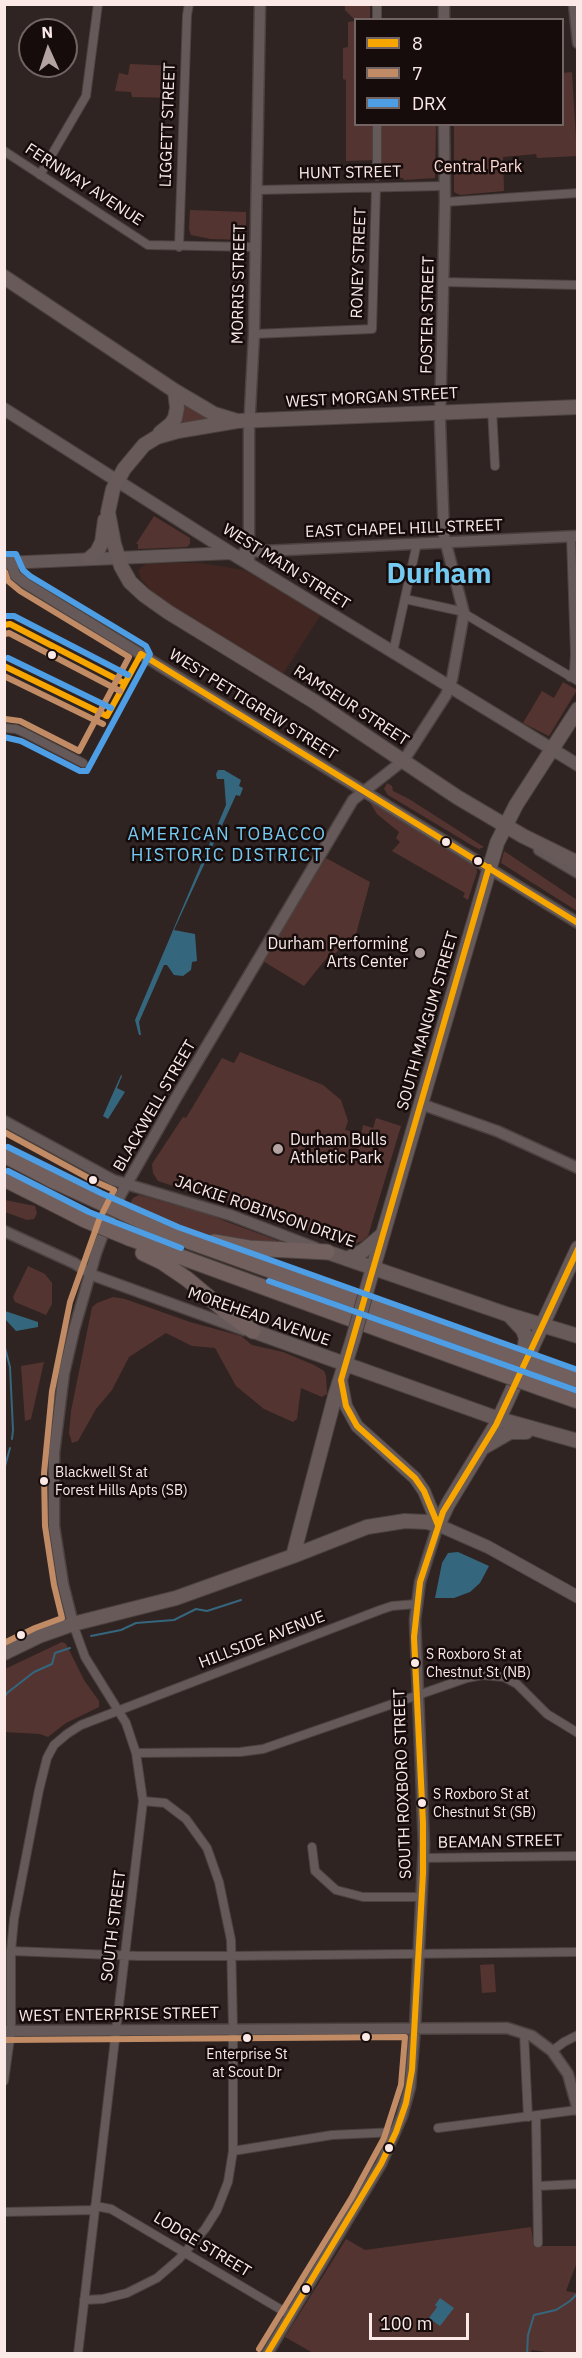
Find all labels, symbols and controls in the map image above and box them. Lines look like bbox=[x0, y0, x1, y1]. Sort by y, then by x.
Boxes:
north arrow bbox=[18, 18, 78, 78]
legend bbox=[354, 18, 564, 126]
text: N bbox=[41, 22, 53, 42]
text: 8 bbox=[412, 32, 423, 55]
street label: LIGGETT STREET bbox=[156, 62, 180, 188]
text: 7 bbox=[412, 62, 423, 85]
text: DRX bbox=[412, 92, 447, 115]
street label: FERNWAY AVENUE bbox=[21, 140, 147, 230]
park label: Central Park bbox=[434, 157, 522, 177]
street label: HUNT STREET bbox=[298, 163, 402, 183]
street label: RONEY STREET bbox=[347, 207, 371, 319]
street label: MORRIS STREET bbox=[228, 224, 250, 344]
street label: FOSTER STREET bbox=[417, 256, 439, 374]
street label: WEST MORGAN STREET bbox=[285, 384, 459, 412]
street label: EAST CHAPEL HILL STREET bbox=[305, 516, 503, 542]
street label: WEST MAIN STREET bbox=[219, 520, 353, 614]
district label: Durham bbox=[386, 558, 492, 592]
street label: WEST PETTIGREW STREET bbox=[165, 645, 341, 765]
unlabelled marker bbox=[46, 649, 58, 661]
street label: RAMSEUR STREET bbox=[290, 662, 412, 750]
district label: AMERICAN TOBACCO HISTORIC DISTRICT bbox=[127, 824, 327, 866]
unlabelled marker bbox=[440, 836, 452, 848]
unlabelled marker bbox=[472, 855, 484, 867]
street label: SOUTH MANGUM STREET bbox=[393, 929, 463, 1113]
place label: Durham Performing Arts Center bbox=[267, 934, 408, 972]
marker: Durham Performing Arts Center bbox=[413, 946, 427, 960]
street label: BLACKWELL STREET bbox=[110, 1037, 200, 1175]
place label: Durham Bulls Athletic Park bbox=[290, 1130, 387, 1168]
marker: Durham Bulls Athletic Park bbox=[271, 1142, 285, 1156]
street label: JACKIE ROBINSON DRIVE bbox=[172, 1172, 358, 1252]
unlabelled marker bbox=[87, 1174, 99, 1186]
street label: MOREHEAD AVENUE bbox=[185, 1284, 333, 1350]
place label: Blackwell St at Forest Hills Apts (SB) bbox=[55, 1465, 188, 1498]
marker: Blackwell St at Forest Hills Apts (SB) bbox=[38, 1475, 50, 1487]
street label: HILLSIDE AVENUE bbox=[196, 1607, 328, 1673]
unlabelled marker bbox=[15, 1629, 27, 1641]
place label: S Roxboro St at Chestnut St (NB) bbox=[426, 1647, 531, 1679]
marker: S Roxboro St at Chestnut St (NB) bbox=[409, 1657, 421, 1669]
street label: SOUTH ROXBORO STREET bbox=[390, 1689, 416, 1879]
place label: S Roxboro St at Chestnut St (SB) bbox=[433, 1787, 536, 1820]
marker: S Roxboro St at Chestnut St (SB) bbox=[416, 1797, 428, 1809]
street label: BEAMAN STREET bbox=[438, 1831, 562, 1853]
street label: SOUTH STREET bbox=[98, 1869, 130, 1983]
street label: WEST ENTERPRISE STREET bbox=[19, 2004, 219, 2026]
unlabelled marker bbox=[360, 2031, 372, 2043]
marker: Enterprise St at Scout Dr bbox=[241, 2032, 253, 2044]
place label: Enterprise St at Scout Dr bbox=[206, 2047, 288, 2080]
unlabelled marker bbox=[383, 2142, 395, 2154]
street label: LODGE STREET bbox=[150, 2208, 254, 2282]
unlabelled marker bbox=[300, 2283, 312, 2295]
scale bar bbox=[372, 2301, 472, 2339]
text: 100 m bbox=[380, 2312, 432, 2335]

